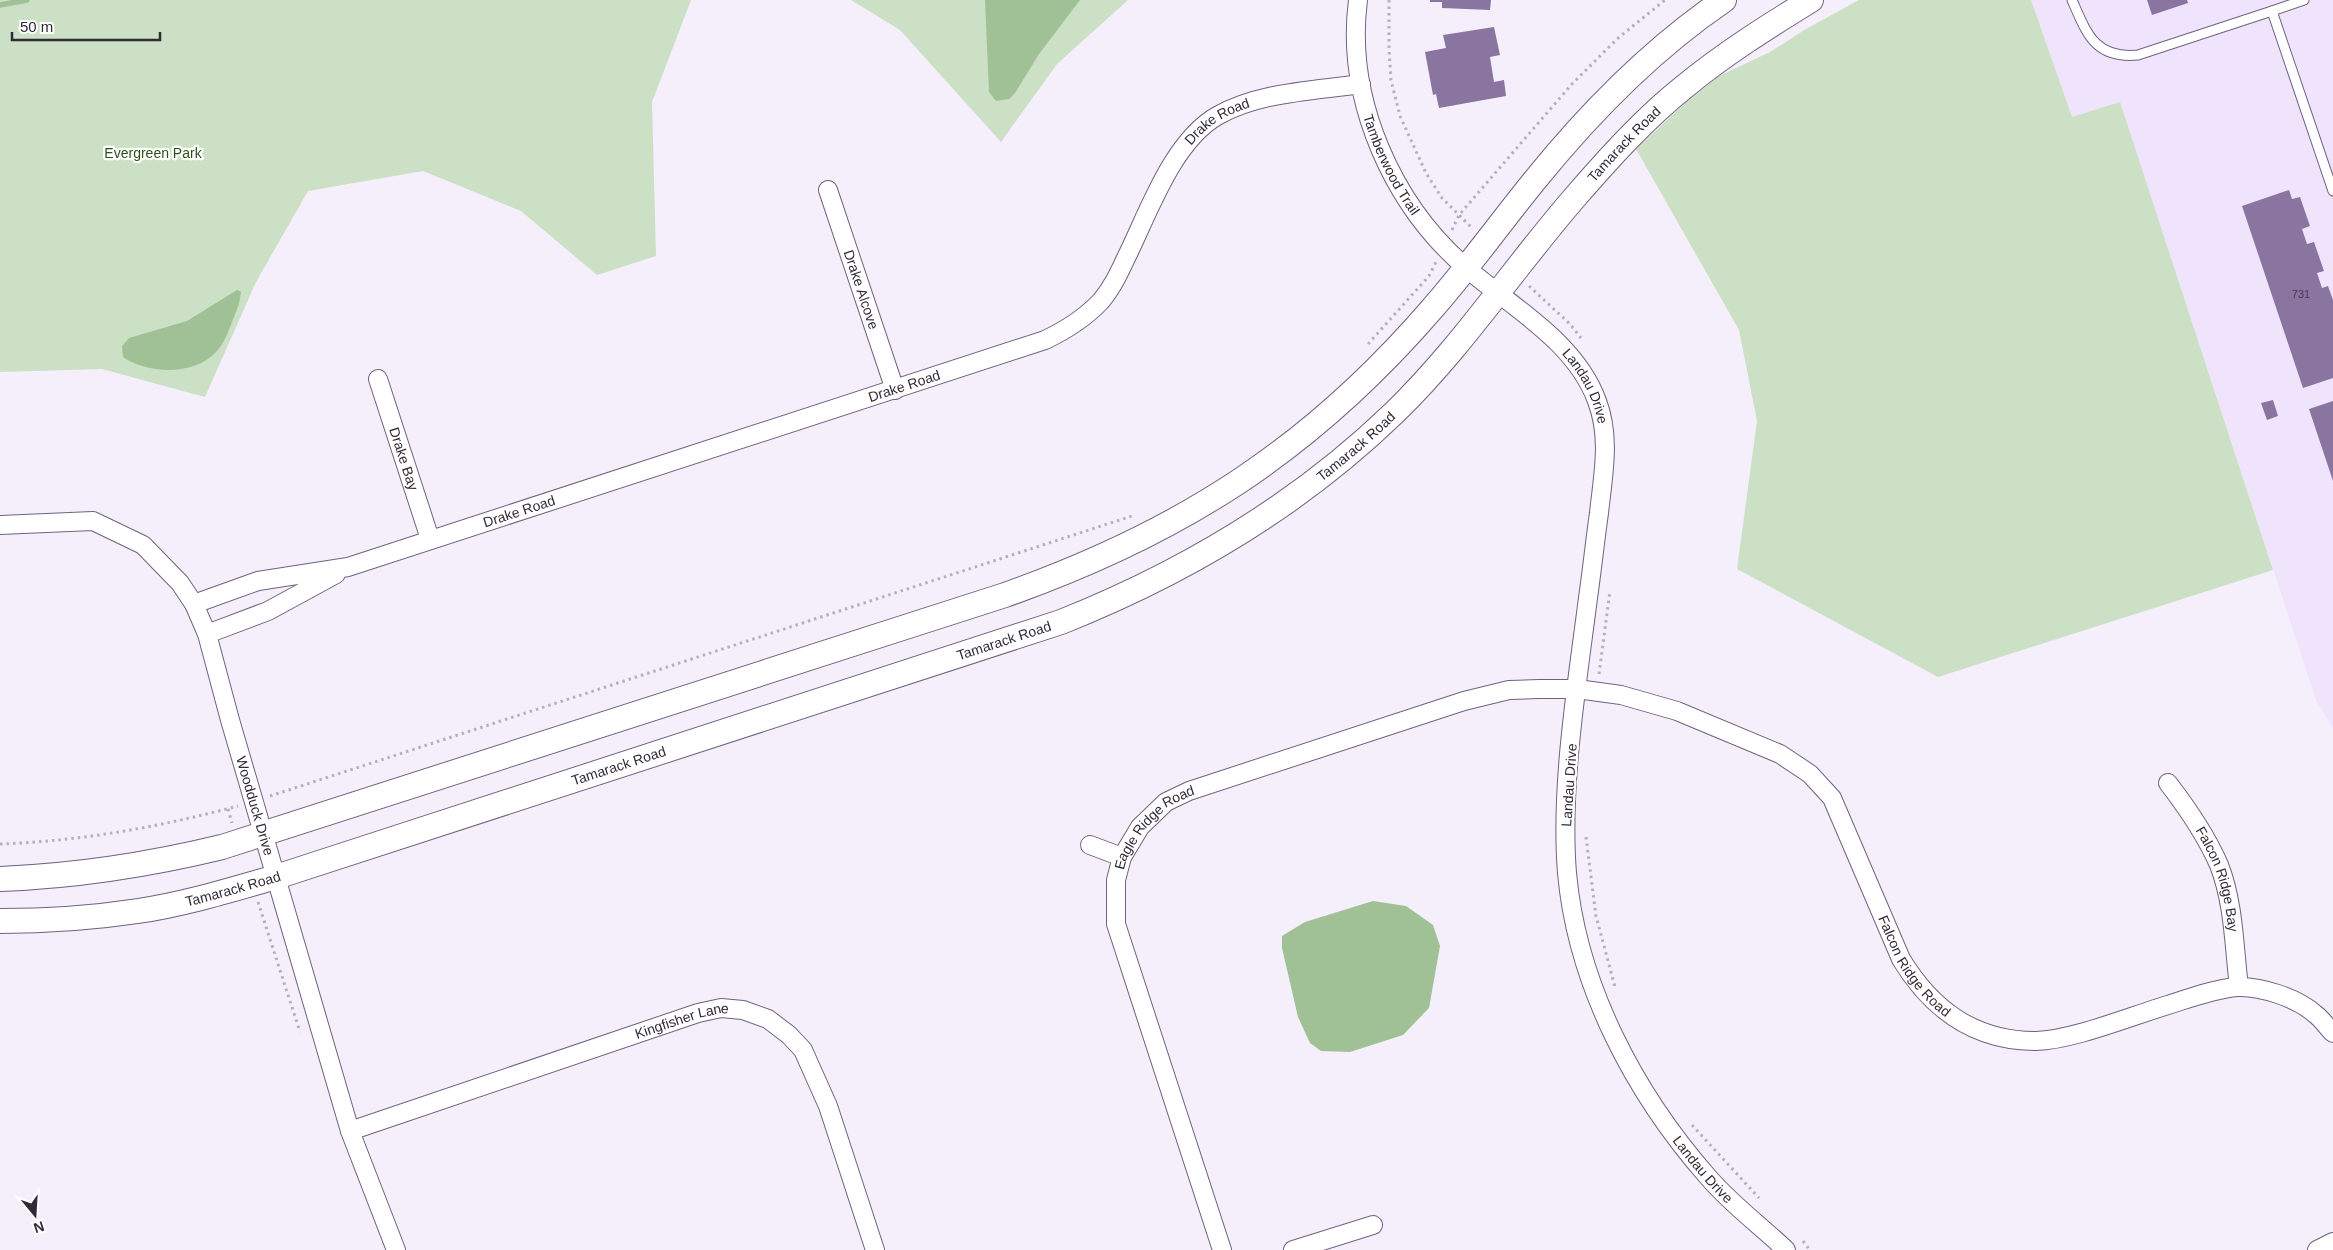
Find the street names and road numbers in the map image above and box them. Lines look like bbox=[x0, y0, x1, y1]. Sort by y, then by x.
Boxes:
street label: Drake Road bbox=[1181, 95, 1251, 148]
street label: Tamarack Road bbox=[1584, 103, 1664, 185]
street label: Tamberwood Trail bbox=[1360, 112, 1423, 218]
street label: Drake Alcove bbox=[841, 248, 882, 331]
street label: Landau Drive bbox=[1559, 345, 1611, 425]
street label: Drake Road bbox=[866, 367, 942, 405]
street label: Tamarack Road bbox=[1313, 408, 1398, 484]
street label: Drake Bay bbox=[386, 425, 422, 492]
street label: Drake Road bbox=[481, 492, 557, 530]
street label: Tamarack Road bbox=[955, 618, 1053, 663]
street label: Tamarack Road bbox=[570, 743, 668, 788]
street label: Landau Drive bbox=[1558, 743, 1580, 827]
street label: Woodduck Drive bbox=[233, 754, 277, 858]
street label: Eagle Ridge Road bbox=[1111, 782, 1196, 871]
street label: Falcon Ridge Bay bbox=[2193, 824, 2241, 933]
street label: Tamarack Road bbox=[184, 868, 283, 909]
street label: Falcon Ridge Road bbox=[1875, 913, 1954, 1020]
street label: Kingfisher Lane bbox=[633, 1000, 730, 1042]
street label: Landau Drive bbox=[1670, 1133, 1736, 1206]

